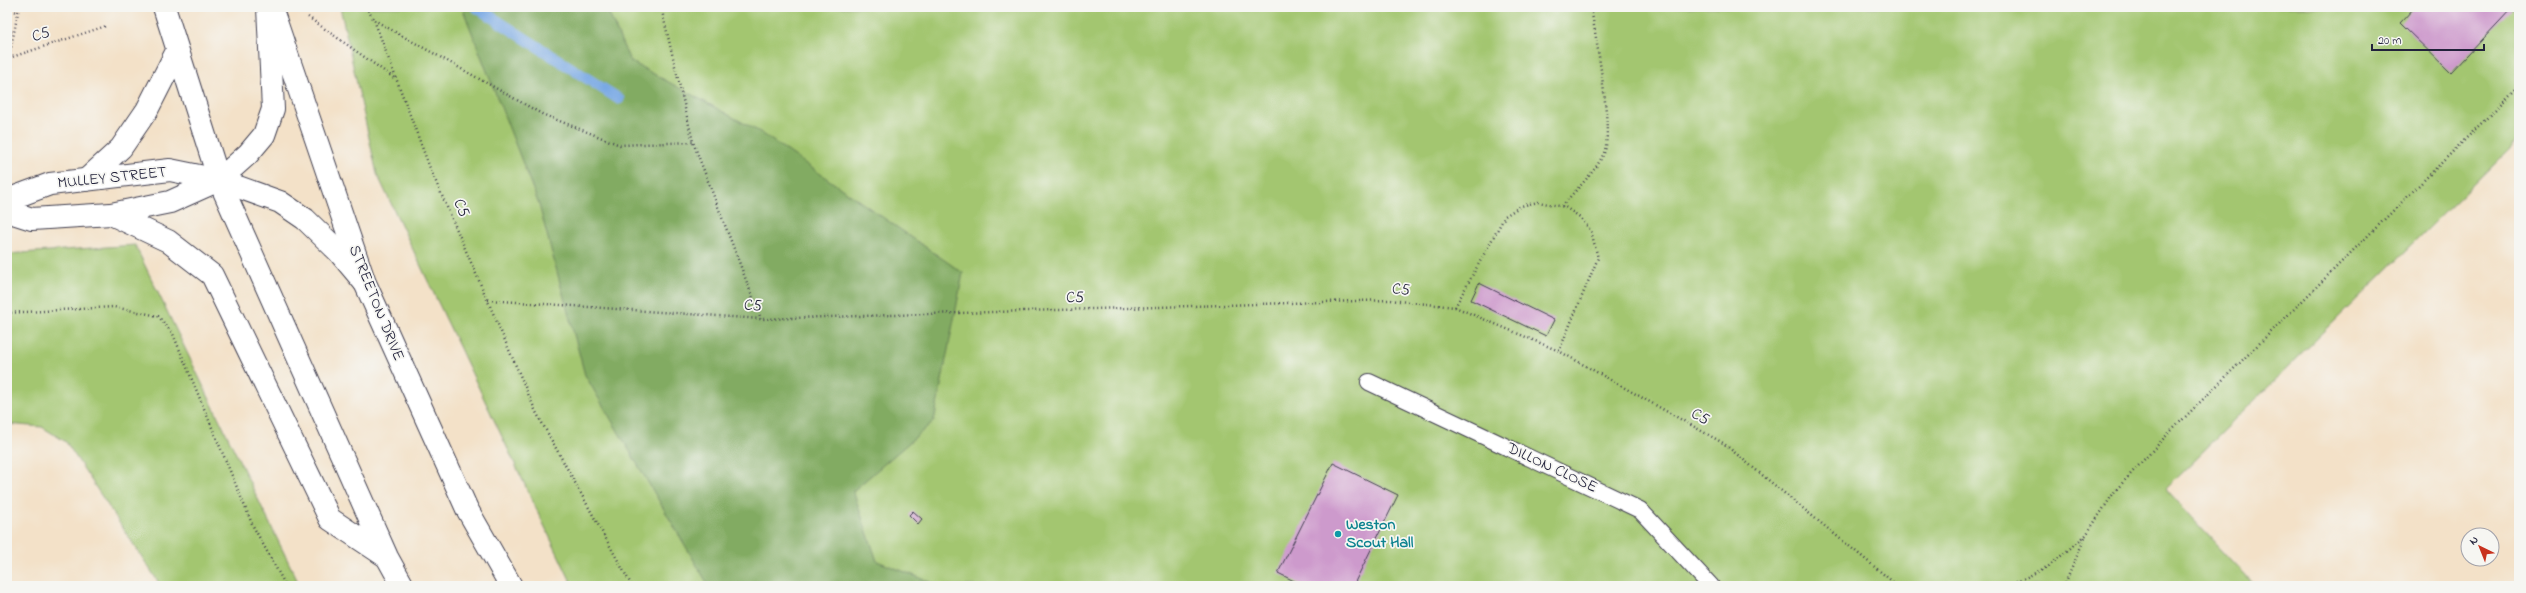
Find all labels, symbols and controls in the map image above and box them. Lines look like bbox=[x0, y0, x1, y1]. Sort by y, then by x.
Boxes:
street label: C5 bbox=[29, 21, 53, 49]
scale bar bbox=[2372, 26, 2484, 52]
text: 20 m bbox=[2378, 32, 2401, 50]
street label: MULLEY STREET bbox=[56, 160, 168, 196]
street label: C5 bbox=[446, 195, 476, 221]
street label: STREETON DRIVE bbox=[342, 242, 410, 364]
street label: C5 bbox=[1391, 277, 1411, 303]
street label: C5 bbox=[1066, 286, 1084, 310]
street label: C5 bbox=[743, 294, 763, 318]
street label: C5 bbox=[1686, 402, 1714, 432]
street label: DILLON CLOSE bbox=[1502, 436, 1601, 500]
place label: Weston Scout Hall bbox=[1346, 513, 1414, 555]
north arrow bbox=[2460, 527, 2500, 567]
marker: Weston Scout Hall bbox=[1333, 529, 1343, 539]
text: N bbox=[2466, 532, 2482, 549]

